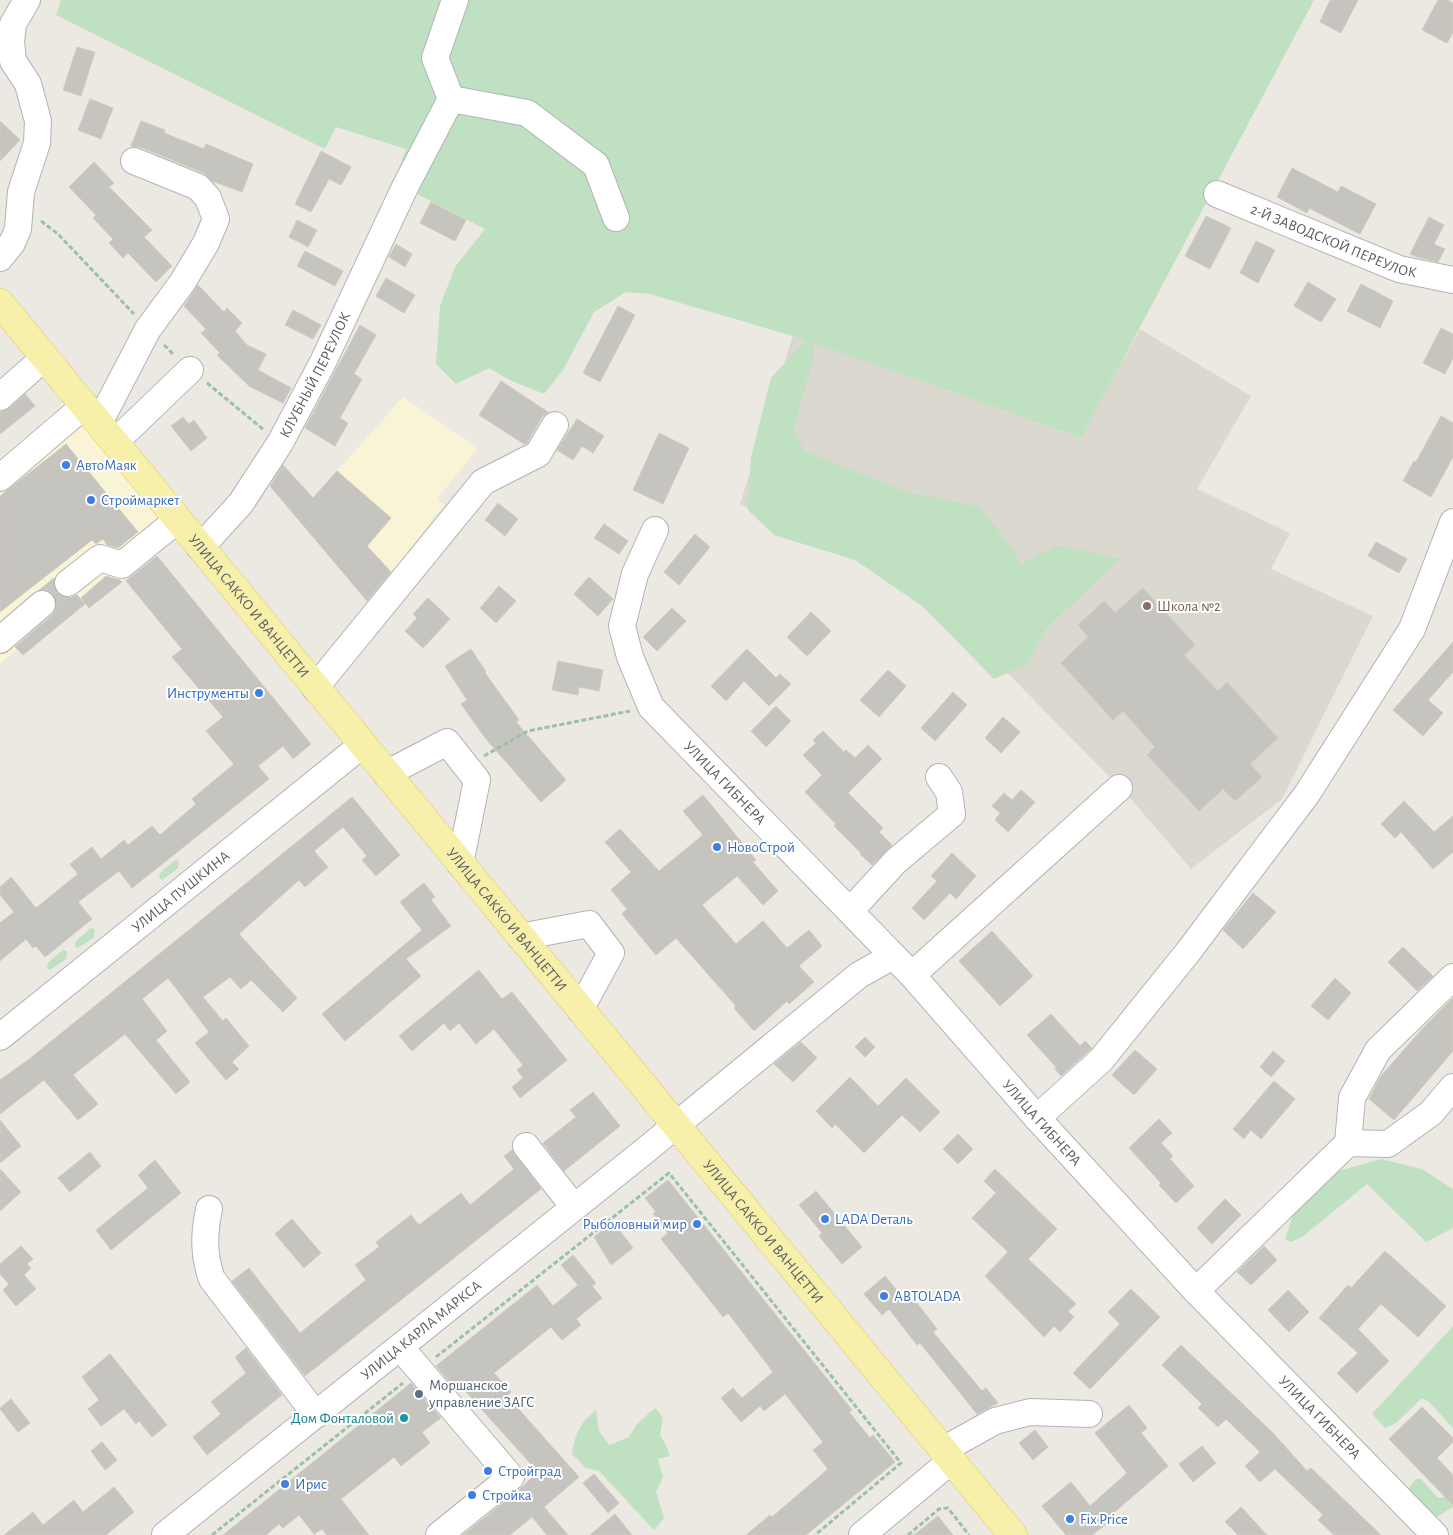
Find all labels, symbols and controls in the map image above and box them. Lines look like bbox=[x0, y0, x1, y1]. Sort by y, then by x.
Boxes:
street label: 2-Й ЗАВОДСКОЙ ПЕРЕУЛОК bbox=[1248, 202, 1418, 280]
street label: КЛУБНЫЙ ПЕРЕУЛОК bbox=[277, 310, 353, 440]
place label: АвтоМаяк bbox=[76, 458, 137, 473]
marker: АвтоМаяк bbox=[60, 459, 72, 471]
place label: Строймаркет bbox=[101, 493, 180, 508]
marker: Строймаркет bbox=[85, 494, 97, 506]
street label: УЛИЦА САККО И ВАНЦЕТТИ bbox=[185, 532, 312, 681]
place label: Школа №2 bbox=[1157, 599, 1221, 614]
marker: Школа №2 bbox=[1141, 600, 1153, 612]
place label: Инструменты bbox=[167, 686, 249, 701]
marker: Инструменты bbox=[253, 687, 265, 699]
street label: УЛИЦА ГИБНЕРА bbox=[681, 739, 768, 828]
place label: НовоСтрой bbox=[727, 840, 795, 855]
marker: НовоСтрой bbox=[711, 841, 723, 853]
street label: УЛИЦА САККО И ВАНЦЕТТИ bbox=[443, 845, 570, 994]
street label: УЛИЦА ПУШКИНА bbox=[129, 848, 233, 935]
street label: УЛИЦА ГИБНЕРА bbox=[999, 1077, 1084, 1169]
street label: УЛИЦА САККО И ВАНЦЕТТИ bbox=[700, 1157, 826, 1306]
place label: LADA Dеталь bbox=[835, 1212, 913, 1227]
marker: LADA Dеталь bbox=[819, 1213, 831, 1225]
place label: Рыболовный мир bbox=[583, 1217, 687, 1232]
marker: Рыболовный мир bbox=[691, 1218, 703, 1230]
street label: УЛИЦА КАРЛА МАРКСА bbox=[358, 1278, 484, 1383]
place label: АВТОLADA bbox=[894, 1289, 961, 1304]
marker: АВТОLADA bbox=[878, 1290, 890, 1302]
street label: УЛИЦА ГИБНЕРА bbox=[1276, 1373, 1363, 1462]
place label: Моршанское управление ЗАГС bbox=[428, 1378, 534, 1410]
marker: Моршанское управление ЗАГС bbox=[413, 1388, 425, 1400]
place label: Дом Фонталовой bbox=[291, 1411, 394, 1426]
marker: Дом Фонталовой bbox=[398, 1412, 410, 1424]
place label: Стройград bbox=[498, 1464, 561, 1479]
marker: Стройград bbox=[482, 1465, 494, 1477]
place label: Ирис bbox=[295, 1477, 327, 1492]
marker: Ирис bbox=[279, 1478, 291, 1490]
place label: Стройка bbox=[482, 1488, 532, 1503]
marker: Стройка bbox=[466, 1489, 478, 1501]
place label: Fix Price bbox=[1080, 1512, 1128, 1527]
marker: Fix Price bbox=[1064, 1513, 1076, 1525]

